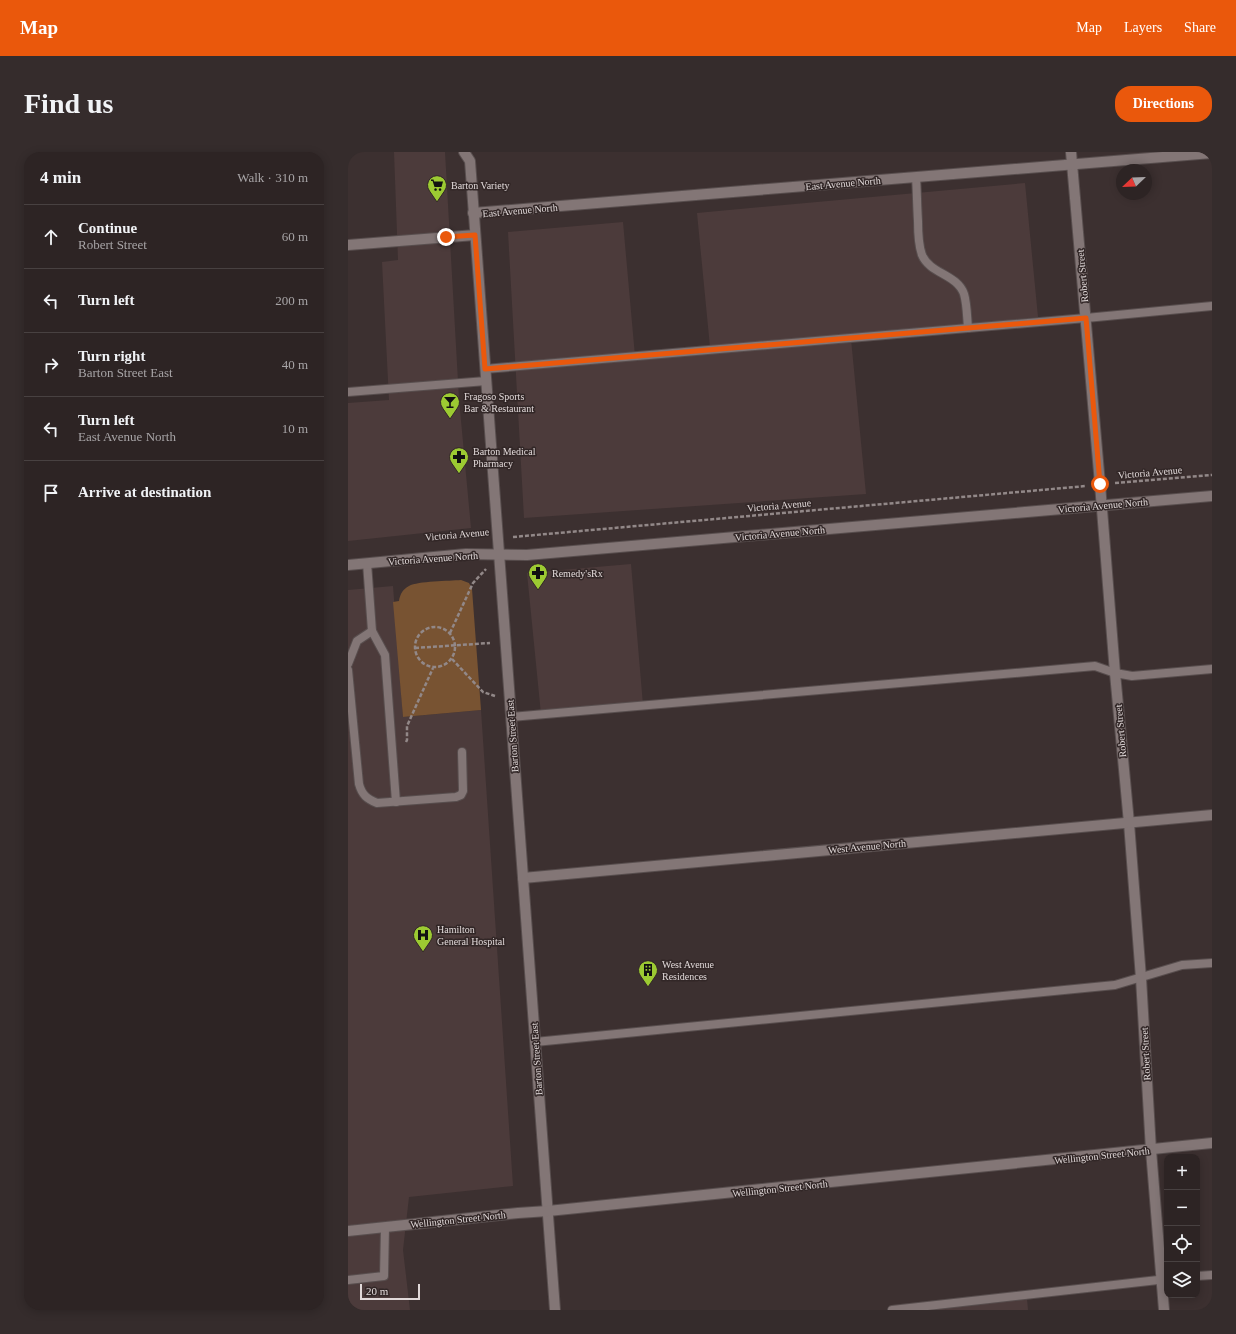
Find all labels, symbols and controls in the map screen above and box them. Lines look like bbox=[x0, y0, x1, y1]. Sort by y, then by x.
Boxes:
text: Map bbox=[20, 17, 58, 38]
text: Map bbox=[1076, 20, 1102, 35]
text: Layers bbox=[1124, 20, 1162, 35]
text: Share bbox=[1184, 20, 1216, 35]
button: Directions bbox=[1115, 86, 1212, 122]
text: Find us bbox=[24, 88, 114, 119]
north arrow bbox=[1116, 164, 1152, 200]
text: 4 min bbox=[40, 168, 81, 187]
text: Walk · 310 m bbox=[237, 170, 308, 185]
supermarket icon: Barton Variety bbox=[426, 174, 448, 202]
street label: East Avenue North bbox=[805, 175, 881, 192]
place label: Barton Variety bbox=[451, 180, 509, 191]
street label: East Avenue North bbox=[482, 202, 558, 219]
text: Continue bbox=[78, 220, 137, 236]
icon: ahead bbox=[40, 226, 62, 248]
route end bbox=[437, 228, 455, 246]
text: 60 m bbox=[282, 229, 308, 244]
text: Robert Street bbox=[78, 237, 147, 252]
street label: Robert Street bbox=[1075, 249, 1090, 303]
icon: left bbox=[40, 290, 62, 312]
text: Turn left bbox=[78, 292, 135, 308]
text: 200 m bbox=[275, 293, 308, 308]
text: Turn right bbox=[78, 348, 145, 364]
icon: right bbox=[40, 354, 62, 376]
text: 40 m bbox=[282, 357, 308, 372]
text: Barton Street East bbox=[78, 365, 173, 380]
bar icon: Fragoso Sports Bar & Restaurant bbox=[439, 391, 461, 419]
place label: Fragoso Sports Bar & Restaurant bbox=[464, 391, 534, 414]
text: Turn left bbox=[78, 412, 135, 428]
icon: left bbox=[40, 418, 62, 440]
text: 10 m bbox=[282, 421, 308, 436]
text: East Avenue North bbox=[78, 429, 176, 444]
pharmacy icon: Barton Medical Pharmacy bbox=[448, 446, 470, 474]
place label: Barton Medical Pharmacy bbox=[473, 446, 536, 469]
street label: Victoria Avenue bbox=[1117, 464, 1183, 481]
route start bbox=[1091, 475, 1109, 493]
icon: arrive bbox=[40, 482, 62, 504]
text: Arrive at destination bbox=[78, 484, 211, 500]
street label: Victoria Avenue North bbox=[1058, 496, 1149, 515]
street label: Victoria Avenue bbox=[746, 497, 812, 514]
street label: Victoria Avenue North bbox=[735, 524, 826, 543]
street label: Victoria Avenue bbox=[424, 526, 490, 543]
street label: Victoria Avenue North bbox=[388, 550, 478, 567]
pharmacy icon: Remedy'sRx bbox=[527, 562, 549, 590]
place label: Remedy'sRx bbox=[552, 568, 603, 579]
street label: Barton Street East bbox=[504, 699, 521, 773]
street label: Robert Street bbox=[1113, 704, 1128, 758]
street label: West Avenue North bbox=[828, 838, 906, 855]
hospital icon: Hamilton General Hospital bbox=[412, 924, 434, 952]
place label: Hamilton General Hospital bbox=[437, 924, 505, 947]
building icon: West Avenue Residences bbox=[637, 959, 659, 987]
place label: West Avenue Residences bbox=[662, 959, 715, 982]
street label: Barton Street East bbox=[528, 1022, 545, 1096]
street label: Robert Street bbox=[1139, 1027, 1152, 1081]
street label: Wellington Street North bbox=[1054, 1145, 1150, 1166]
map controls bbox=[1164, 1154, 1200, 1298]
button: + bbox=[1164, 1154, 1200, 1190]
street label: Wellington Street North bbox=[732, 1178, 828, 1199]
button: − bbox=[1164, 1190, 1200, 1226]
street label: Wellington Street North bbox=[410, 1209, 506, 1230]
button: locate bbox=[1164, 1226, 1200, 1262]
button: layers bbox=[1164, 1262, 1200, 1298]
scale bar bbox=[360, 1282, 420, 1301]
text: 20 m bbox=[366, 1285, 388, 1297]

